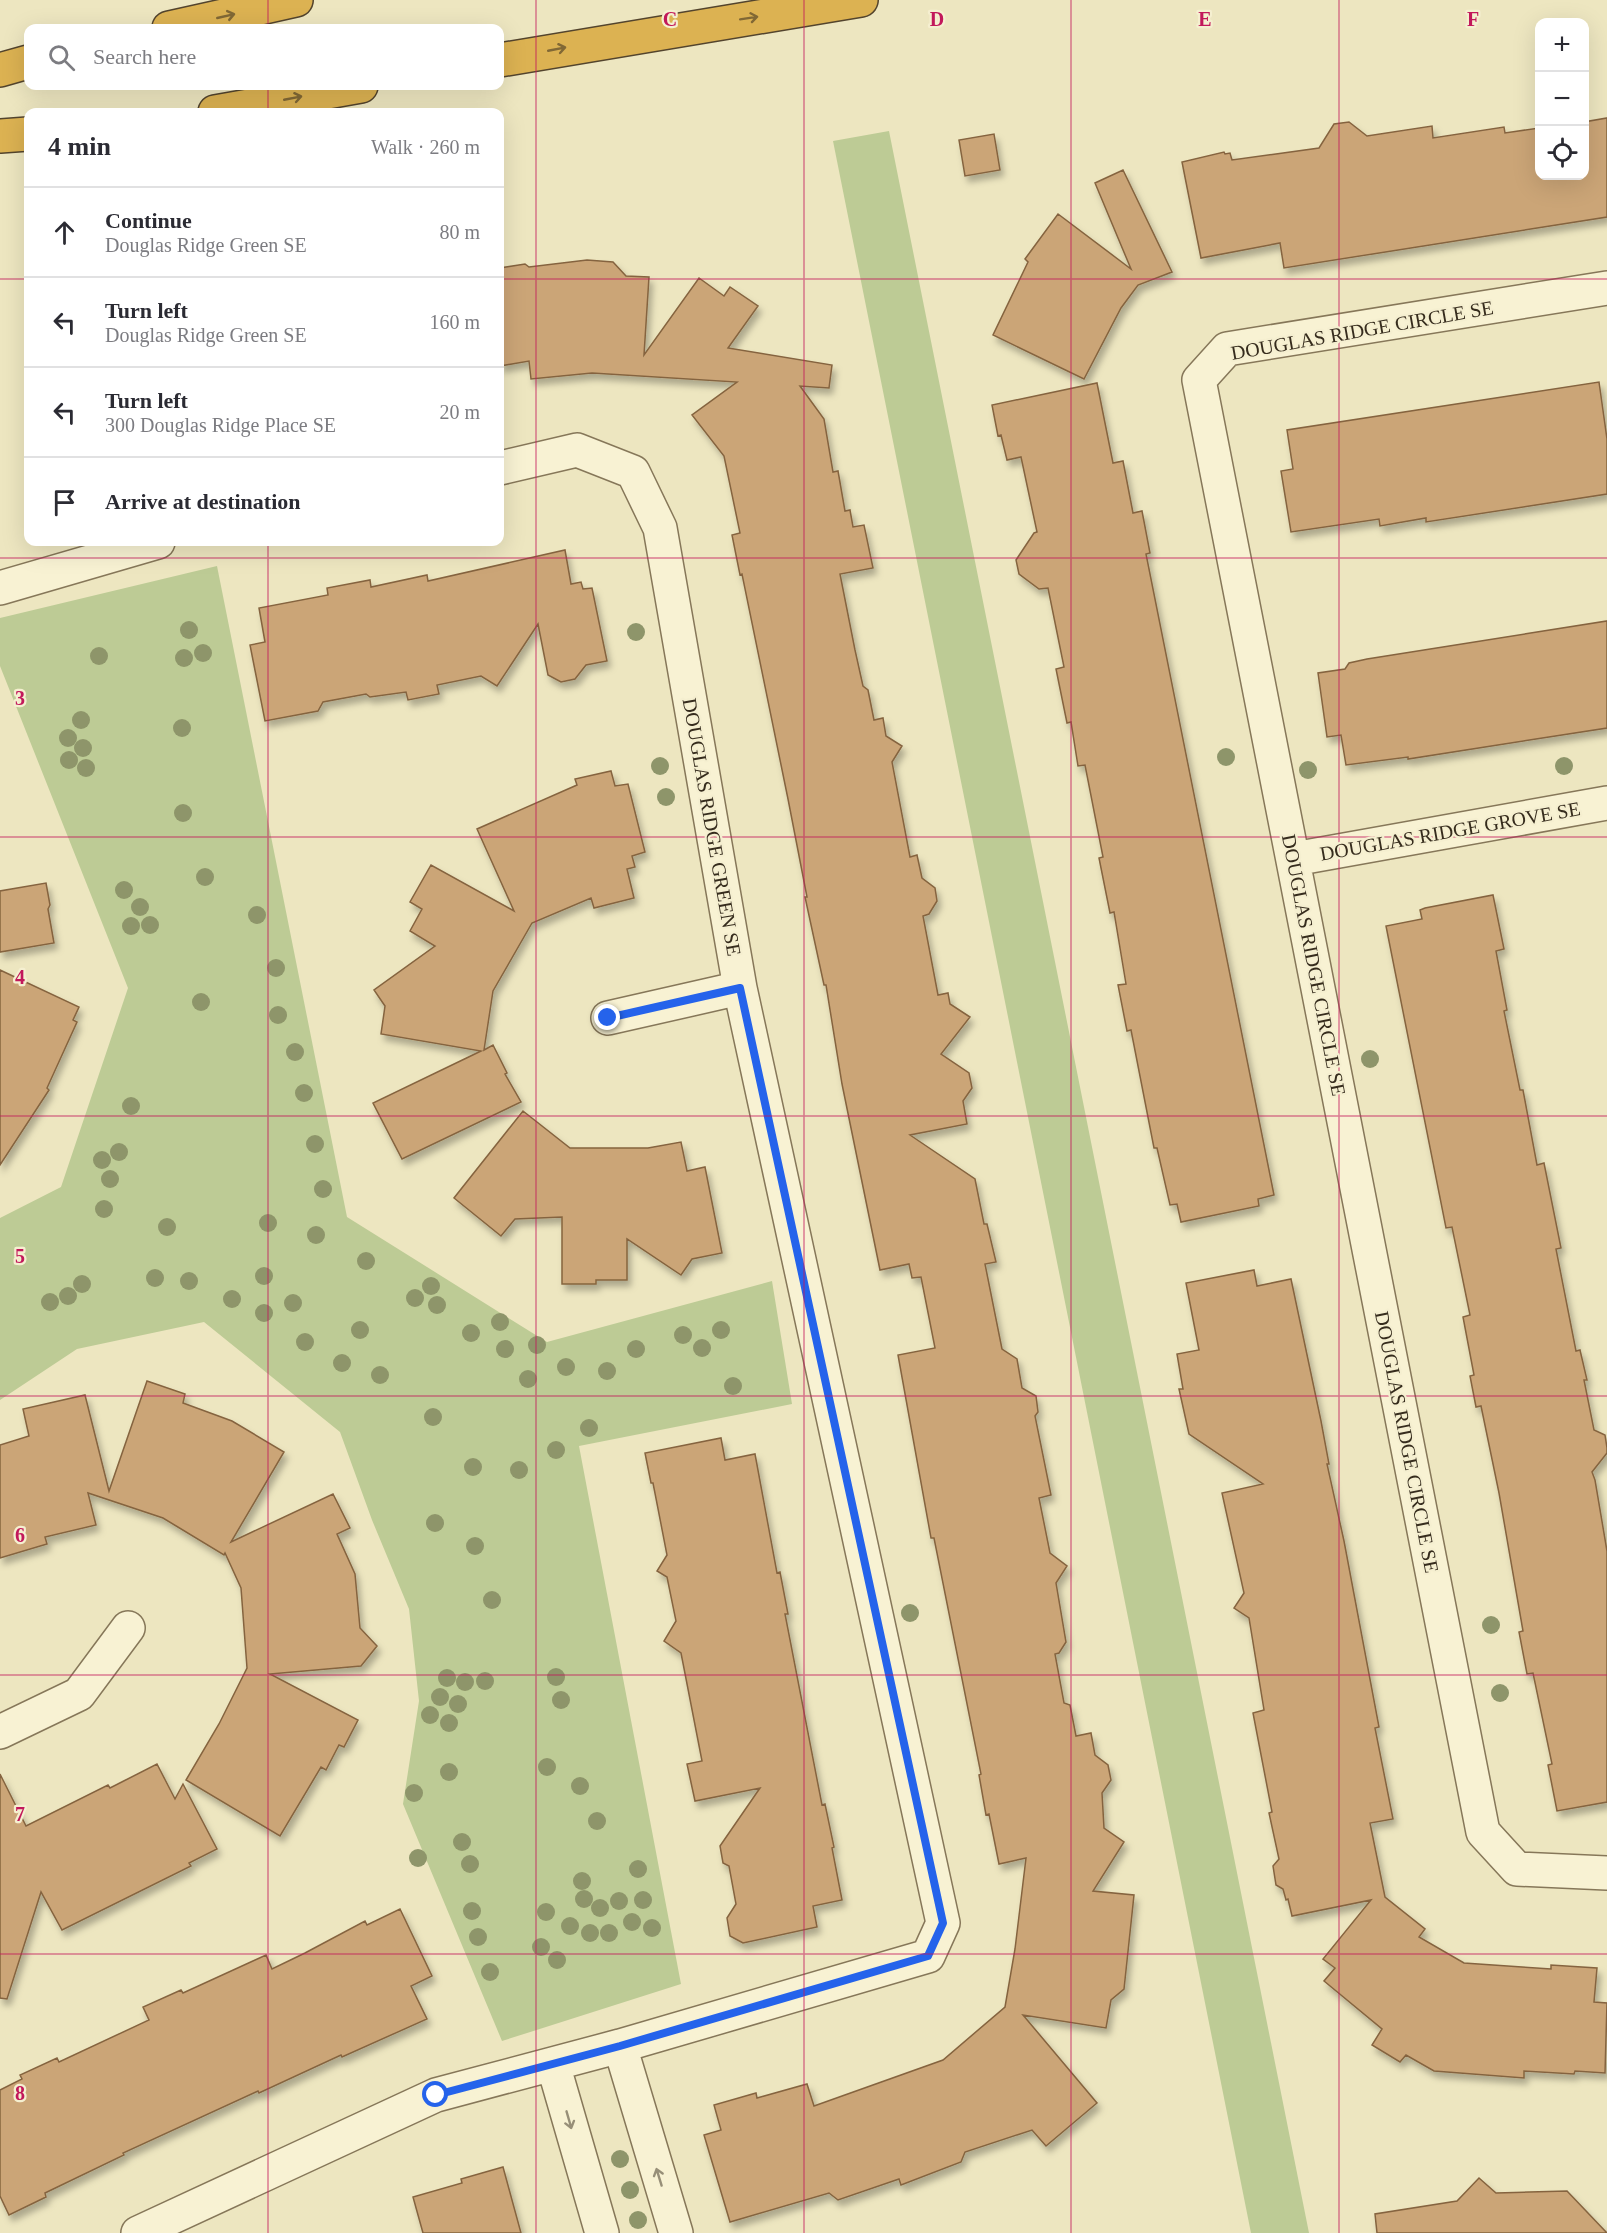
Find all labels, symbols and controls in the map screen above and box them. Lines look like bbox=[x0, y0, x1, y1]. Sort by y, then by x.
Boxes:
text: C bbox=[663, 8, 677, 30]
text: D bbox=[930, 8, 944, 30]
text: E bbox=[1198, 8, 1212, 30]
text: F bbox=[1467, 8, 1479, 30]
one-way arrow bbox=[216, 9, 235, 21]
one-way arrow bbox=[739, 12, 759, 23]
map controls bbox=[1535, 18, 1589, 180]
button: + bbox=[1535, 18, 1589, 72]
search box bbox=[24, 24, 504, 90]
icon: search bbox=[45, 41, 78, 74]
one-way arrow bbox=[547, 43, 566, 54]
text: Search here bbox=[93, 44, 196, 69]
button: − bbox=[1535, 72, 1589, 126]
one-way arrow bbox=[283, 92, 303, 103]
button: locate bbox=[1535, 126, 1589, 180]
text: 4 min bbox=[48, 132, 111, 161]
text: Walk · 260 m bbox=[371, 136, 480, 158]
text: Continue bbox=[105, 208, 192, 233]
icon: ahead bbox=[48, 216, 81, 249]
text: 80 m bbox=[439, 221, 480, 243]
text: Douglas Ridge Green SE bbox=[105, 234, 307, 256]
street label: DOUGLAS RIDGE CIRCLE SE bbox=[1229, 296, 1495, 364]
text: Turn left bbox=[105, 298, 188, 323]
icon: left bbox=[48, 306, 81, 339]
text: 160 m bbox=[429, 311, 480, 333]
text: Douglas Ridge Green SE bbox=[105, 324, 307, 346]
text: Turn left bbox=[105, 388, 188, 413]
icon: left bbox=[48, 396, 81, 429]
text: 20 m bbox=[439, 401, 480, 423]
text: 300 Douglas Ridge Place SE bbox=[105, 414, 336, 436]
icon: arrive bbox=[48, 486, 81, 519]
text: Arrive at destination bbox=[105, 489, 301, 514]
text: 3 bbox=[15, 687, 25, 709]
street label: DOUGLAS RIDGE GREEN SE bbox=[678, 696, 746, 958]
street label: DOUGLAS RIDGE GROVE SE bbox=[1318, 797, 1582, 865]
street label: DOUGLAS RIDGE CIRCLE SE bbox=[1278, 832, 1350, 1098]
text: 4 bbox=[15, 966, 25, 988]
route end bbox=[594, 1004, 620, 1030]
text: 5 bbox=[15, 1245, 25, 1267]
street label: DOUGLAS RIDGE CIRCLE SE bbox=[1371, 1309, 1443, 1575]
text: 6 bbox=[15, 1524, 25, 1546]
text: 7 bbox=[15, 1803, 25, 1825]
route start bbox=[422, 2081, 448, 2107]
text: 8 bbox=[15, 2082, 25, 2104]
one-way arrow bbox=[564, 2110, 575, 2129]
one-way arrow bbox=[653, 2168, 664, 2187]

